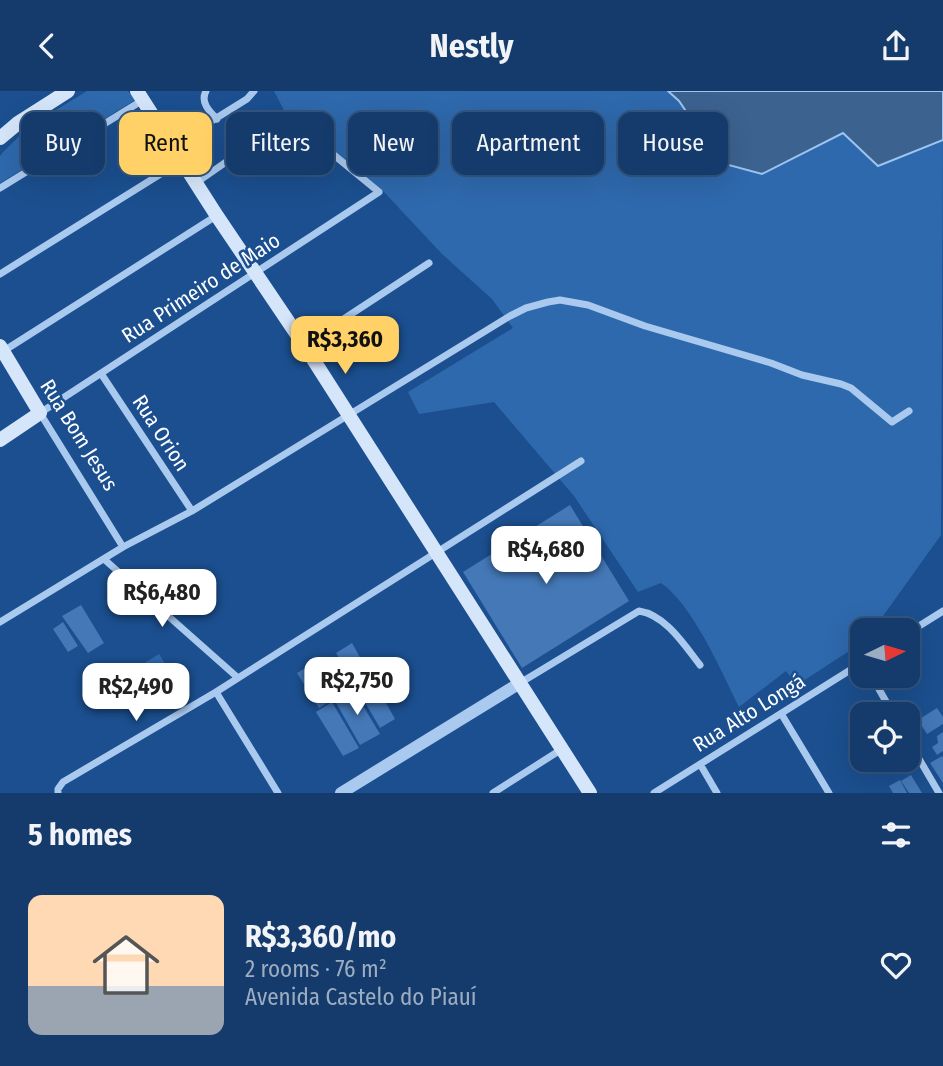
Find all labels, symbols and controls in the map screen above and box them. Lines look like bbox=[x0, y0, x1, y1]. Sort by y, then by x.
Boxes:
icon: back bbox=[28, 27, 66, 65]
text: Nestly bbox=[429, 27, 514, 65]
icon: share bbox=[877, 27, 915, 65]
chip: Buy bbox=[21, 112, 105, 175]
chip: Rent bbox=[119, 112, 212, 175]
chip: Filters bbox=[226, 112, 334, 175]
chip: New bbox=[348, 112, 438, 175]
chip: Apartment bbox=[452, 112, 604, 175]
chip: House bbox=[618, 112, 728, 175]
street label: Rua Primeiro de Maio bbox=[117, 227, 285, 349]
pin: R$3,360 bbox=[280, 317, 410, 376]
text: R$3,360 bbox=[307, 325, 383, 353]
street label: Rua Bom Jesus bbox=[35, 375, 124, 495]
street label: Rua Orion bbox=[127, 390, 195, 476]
pin: R$4,680 bbox=[481, 526, 611, 586]
text: R$4,680 bbox=[507, 535, 585, 563]
pin: R$6,480 bbox=[97, 569, 227, 629]
text: R$6,480 bbox=[123, 578, 201, 606]
north arrow bbox=[850, 618, 920, 688]
map controls bbox=[850, 618, 920, 772]
pin: R$2,750 bbox=[292, 657, 422, 717]
pin: R$2,490 bbox=[71, 663, 201, 723]
text: R$2,750 bbox=[320, 666, 394, 694]
street label: Rua Alto Longá bbox=[688, 668, 810, 758]
text: R$2,490 bbox=[98, 672, 174, 700]
button: locate bbox=[850, 702, 920, 772]
icon: filters bbox=[877, 816, 915, 854]
text: 5 homes bbox=[28, 817, 132, 853]
text: R$3,360/mo bbox=[245, 919, 396, 955]
icon: home bbox=[84, 923, 168, 1007]
icon: heart bbox=[877, 946, 915, 984]
text: 2 rooms · 76 m² bbox=[245, 955, 387, 983]
text: Avenida Castelo do Piauí bbox=[245, 983, 477, 1011]

